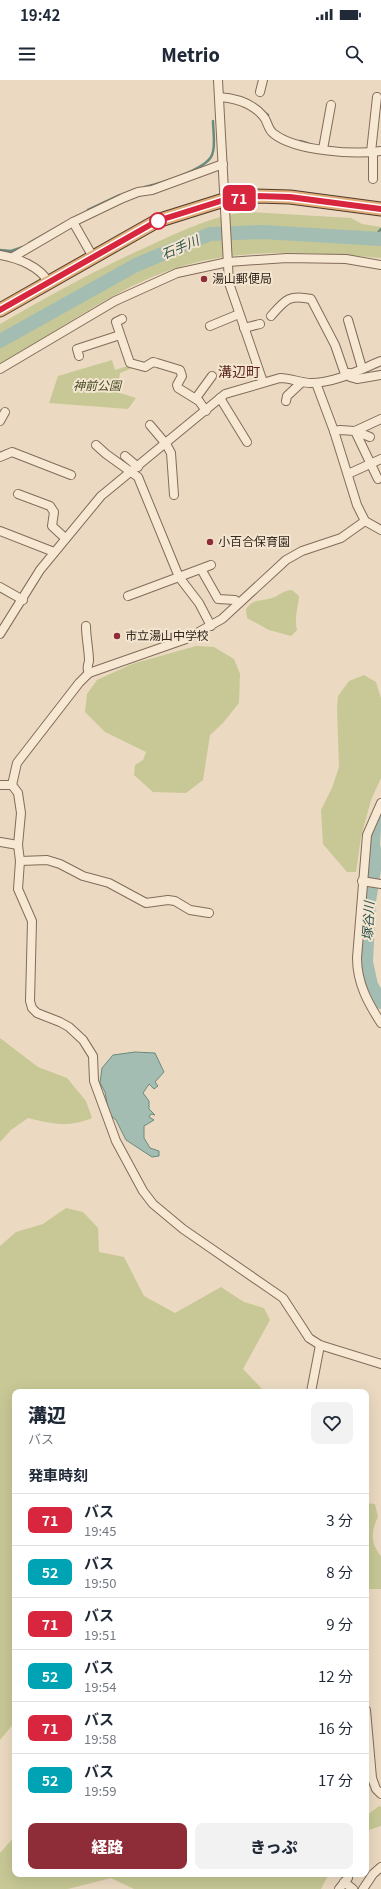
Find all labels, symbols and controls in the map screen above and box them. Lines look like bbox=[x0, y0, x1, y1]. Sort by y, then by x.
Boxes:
text: 19:42 bbox=[20, 4, 60, 25]
text: Metrio bbox=[161, 41, 220, 67]
icon: menu bbox=[16, 43, 38, 65]
icon: search bbox=[343, 43, 365, 65]
line badge: 71 bbox=[221, 185, 257, 211]
text: 71 bbox=[231, 188, 247, 208]
unlabelled marker bbox=[149, 212, 167, 230]
water label: 石手川 bbox=[158, 229, 203, 263]
place label: 湯山郵便局 bbox=[212, 269, 272, 286]
marker: 湯山郵便局 bbox=[199, 274, 209, 284]
district label: 溝辺町 bbox=[218, 361, 260, 381]
park label: 神前公園 bbox=[73, 376, 123, 393]
place label: 小百合保育園 bbox=[218, 532, 290, 549]
marker: 小百合保育園 bbox=[205, 537, 215, 547]
place label: 市立湯山中学校 bbox=[125, 626, 209, 643]
marker: 市立湯山中学校 bbox=[112, 631, 122, 641]
water label: 塚谷川 bbox=[357, 899, 378, 941]
text: 溝辺 bbox=[28, 1400, 66, 1427]
button: heart bbox=[311, 1402, 353, 1444]
text: バス bbox=[28, 1429, 54, 1448]
text: 発車時刻 bbox=[28, 1464, 88, 1485]
text: バス bbox=[84, 1500, 114, 1521]
text: 3 分 bbox=[326, 1509, 353, 1530]
text: 71 bbox=[42, 1510, 58, 1530]
text: 19:45 bbox=[84, 1521, 116, 1540]
text: バス bbox=[84, 1552, 114, 1573]
text: 8 分 bbox=[326, 1561, 353, 1582]
text: 52 bbox=[42, 1562, 58, 1582]
text: 19:50 bbox=[84, 1573, 116, 1592]
text: バス bbox=[84, 1604, 114, 1625]
text: 9 分 bbox=[326, 1613, 353, 1634]
text: 71 bbox=[42, 1614, 58, 1634]
text: 19:51 bbox=[84, 1625, 116, 1644]
text: バス bbox=[84, 1656, 114, 1677]
text: 12 分 bbox=[318, 1665, 353, 1686]
text: 52 bbox=[42, 1666, 58, 1686]
text: 19:54 bbox=[84, 1677, 116, 1696]
text: バス bbox=[84, 1708, 114, 1729]
text: 16 分 bbox=[318, 1717, 353, 1738]
text: 71 bbox=[42, 1718, 58, 1738]
text: 19:58 bbox=[84, 1729, 116, 1748]
text: バス bbox=[84, 1760, 114, 1781]
text: 17 分 bbox=[318, 1769, 353, 1790]
text: 52 bbox=[42, 1770, 58, 1790]
text: 19:59 bbox=[84, 1781, 116, 1800]
button: 経路 bbox=[28, 1823, 187, 1869]
button: きっぷ bbox=[195, 1823, 353, 1869]

